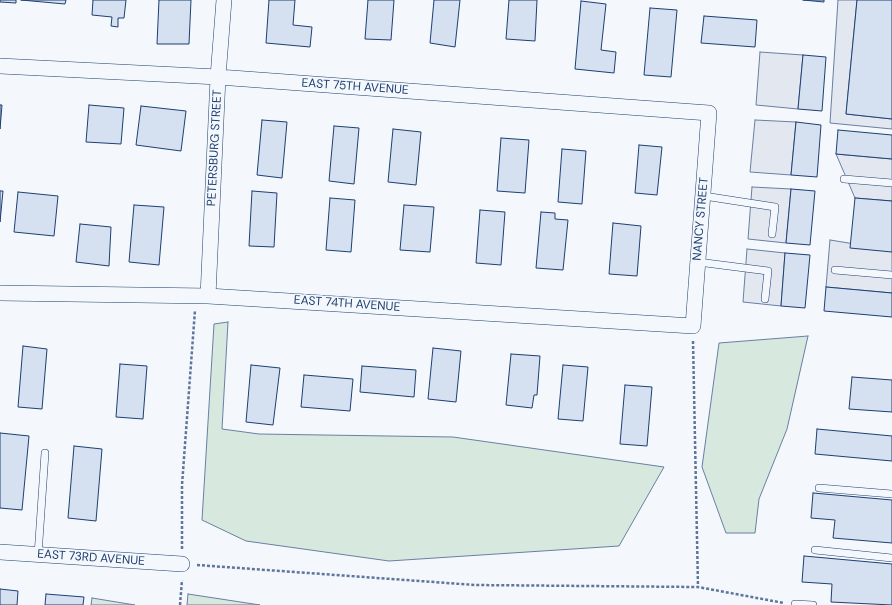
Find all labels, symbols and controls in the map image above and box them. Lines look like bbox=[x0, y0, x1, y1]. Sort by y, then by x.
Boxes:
street label: EAST 75TH AVENUE bbox=[301, 76, 409, 98]
street label: PETERSBURG STREET bbox=[205, 89, 225, 207]
street label: NANCY STREET bbox=[690, 177, 712, 261]
street label: EAST 74TH AVENUE bbox=[293, 293, 401, 315]
street label: EAST 73RD AVENUE bbox=[37, 547, 145, 569]

